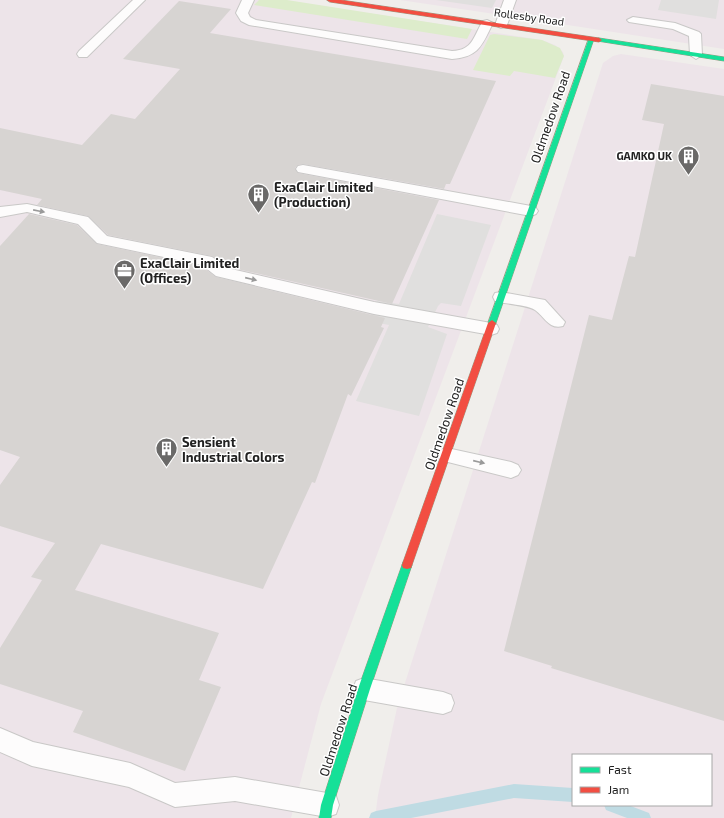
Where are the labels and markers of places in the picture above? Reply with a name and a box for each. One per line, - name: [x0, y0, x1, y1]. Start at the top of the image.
- building icon: GAMKO UK: [675, 143, 701, 176]
- place label: GAMKO UK: [616, 149, 672, 162]
- place label: ExaClair Limited (Production): [274, 179, 373, 210]
- building icon: ExaClair Limited (Production): [246, 181, 272, 214]
- place label: ExaClair Limited (Offices): [140, 255, 239, 286]
- office icon: ExaClair Limited (Offices): [111, 257, 137, 290]
- place label: Sensient Industrial Colors: [182, 434, 284, 465]
- building icon: Sensient Industrial Colors: [154, 436, 180, 469]

